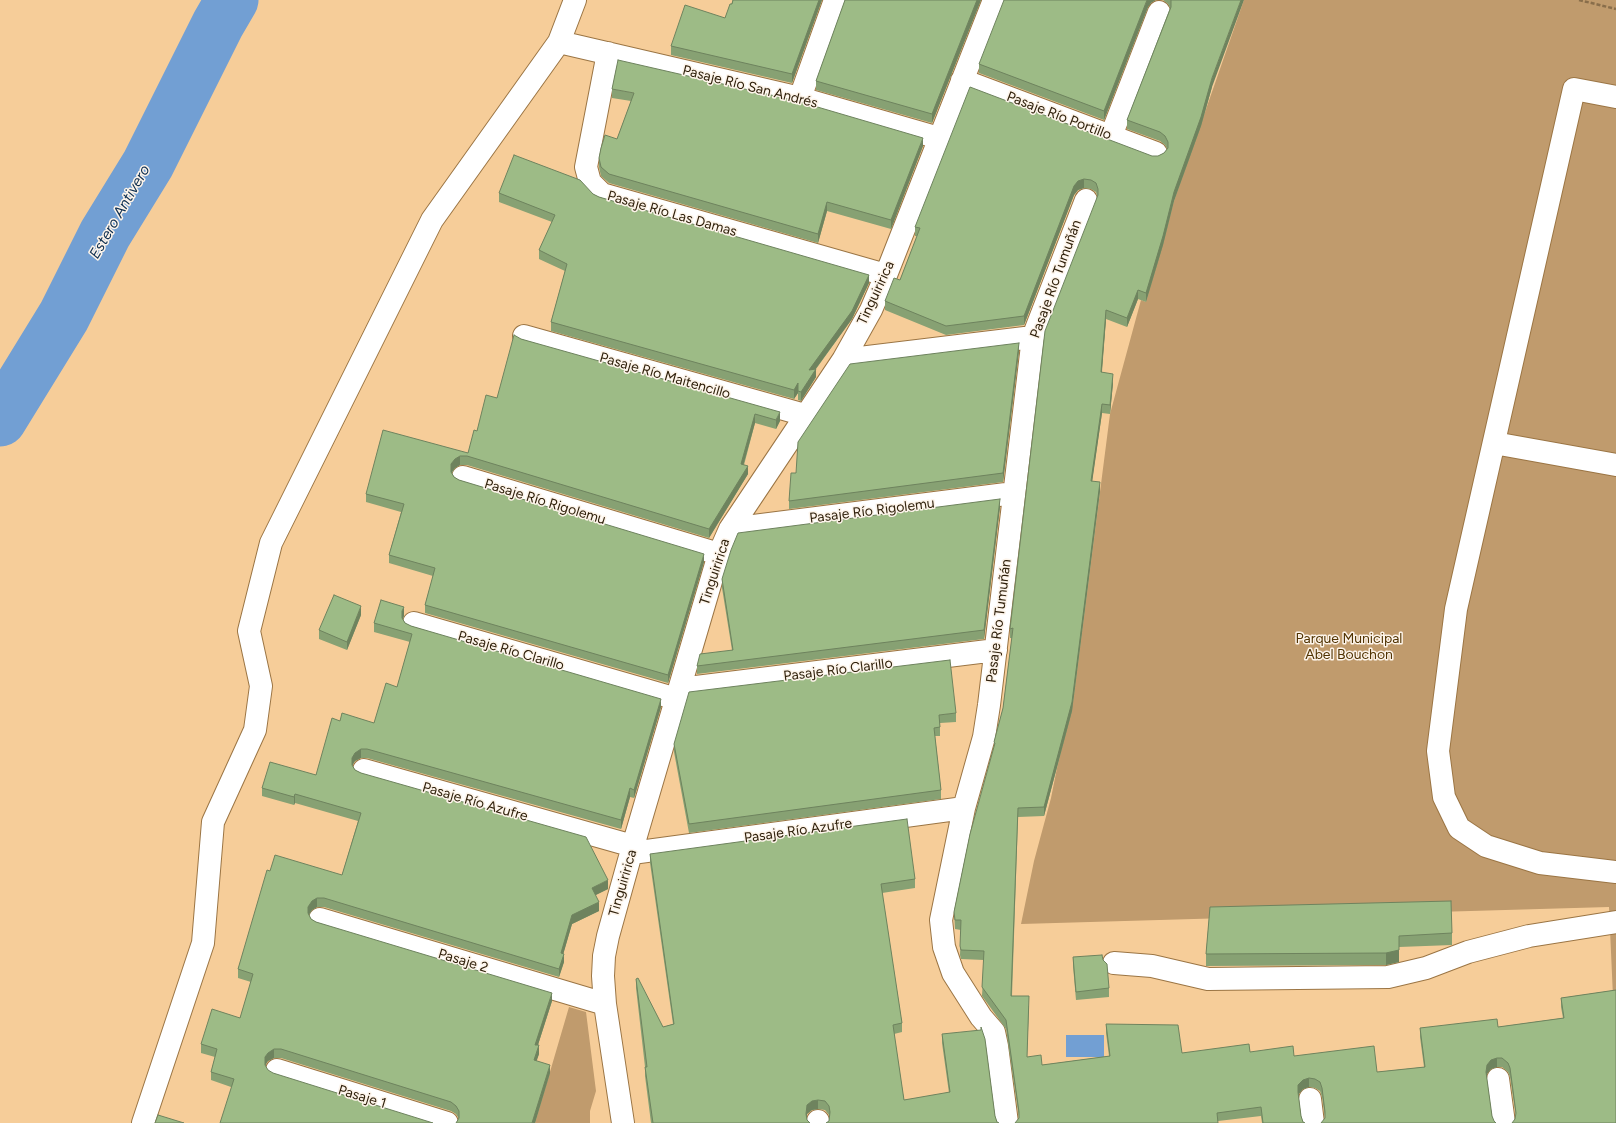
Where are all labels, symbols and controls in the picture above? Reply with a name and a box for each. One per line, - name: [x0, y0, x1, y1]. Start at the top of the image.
- street label: Pasaje Río San Andrés: [681, 62, 819, 112]
- street label: Pasaje Río Portillo: [1004, 88, 1114, 144]
- water label: Estero Antivero: [86, 162, 154, 262]
- street label: Pasaje Río Las Damas: [605, 187, 739, 241]
- street label: Pasaje Río Tumuñán: [1027, 218, 1085, 340]
- street label: Tinguiririca: [854, 258, 898, 328]
- street label: Pasaje Río Maitencillo: [598, 349, 732, 403]
- street label: Pasaje Río Rigolemu: [482, 476, 608, 528]
- street label: Pasaje Río Rigolemu: [808, 495, 936, 527]
- street label: Tinguiririca: [696, 537, 734, 607]
- street label: Pasaje Río Tumuñán: [983, 558, 1015, 684]
- street label: Pasaje Río Clarillo: [456, 628, 566, 674]
- park label: Parque Municipal Abel Bouchon: [1296, 631, 1402, 664]
- street label: Pasaje Río Clarillo: [782, 655, 894, 685]
- street label: Pasaje Río Azufre: [420, 779, 530, 825]
- street label: Pasaje Río Azufre: [743, 815, 853, 847]
- street label: Tinguiririca: [605, 848, 641, 918]
- street label: Pasaje 2: [436, 945, 490, 977]
- street label: Pasaje 1: [336, 1082, 388, 1112]

